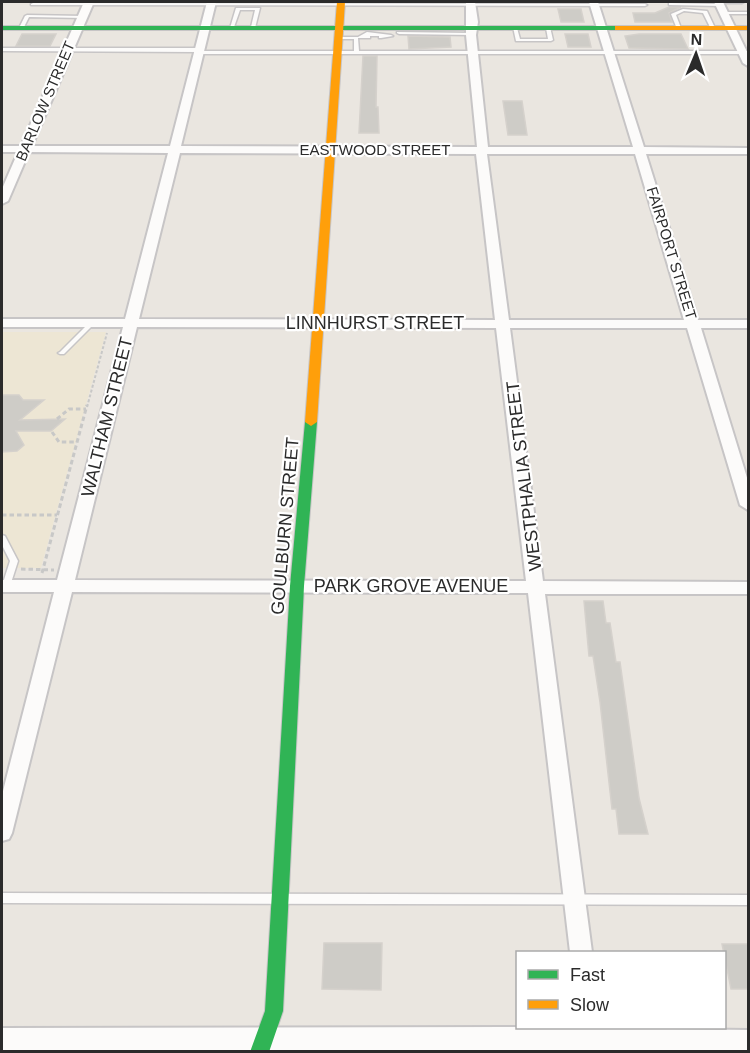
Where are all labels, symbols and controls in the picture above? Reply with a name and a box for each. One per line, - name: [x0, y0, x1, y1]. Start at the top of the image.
- north arrow: [666, 24, 726, 84]
- text: N: [690, 31, 703, 48]
- street label: BARLOW STREET: [12, 39, 78, 163]
- street label: EASTWOOD STREET: [300, 141, 450, 158]
- street label: FAIRPORT STREET: [644, 185, 700, 321]
- street label: LINNHURST STREET: [286, 313, 464, 333]
- street label: WALTHAM STREET: [77, 335, 137, 499]
- street label: WESTPHALIA STREET: [502, 380, 546, 572]
- street label: GOULBURN STREET: [267, 436, 303, 616]
- street label: PARK GROVE AVENUE: [314, 576, 508, 596]
- legend: [516, 951, 726, 1029]
- text: Fast: [570, 965, 605, 985]
- text: Slow: [570, 995, 610, 1015]

